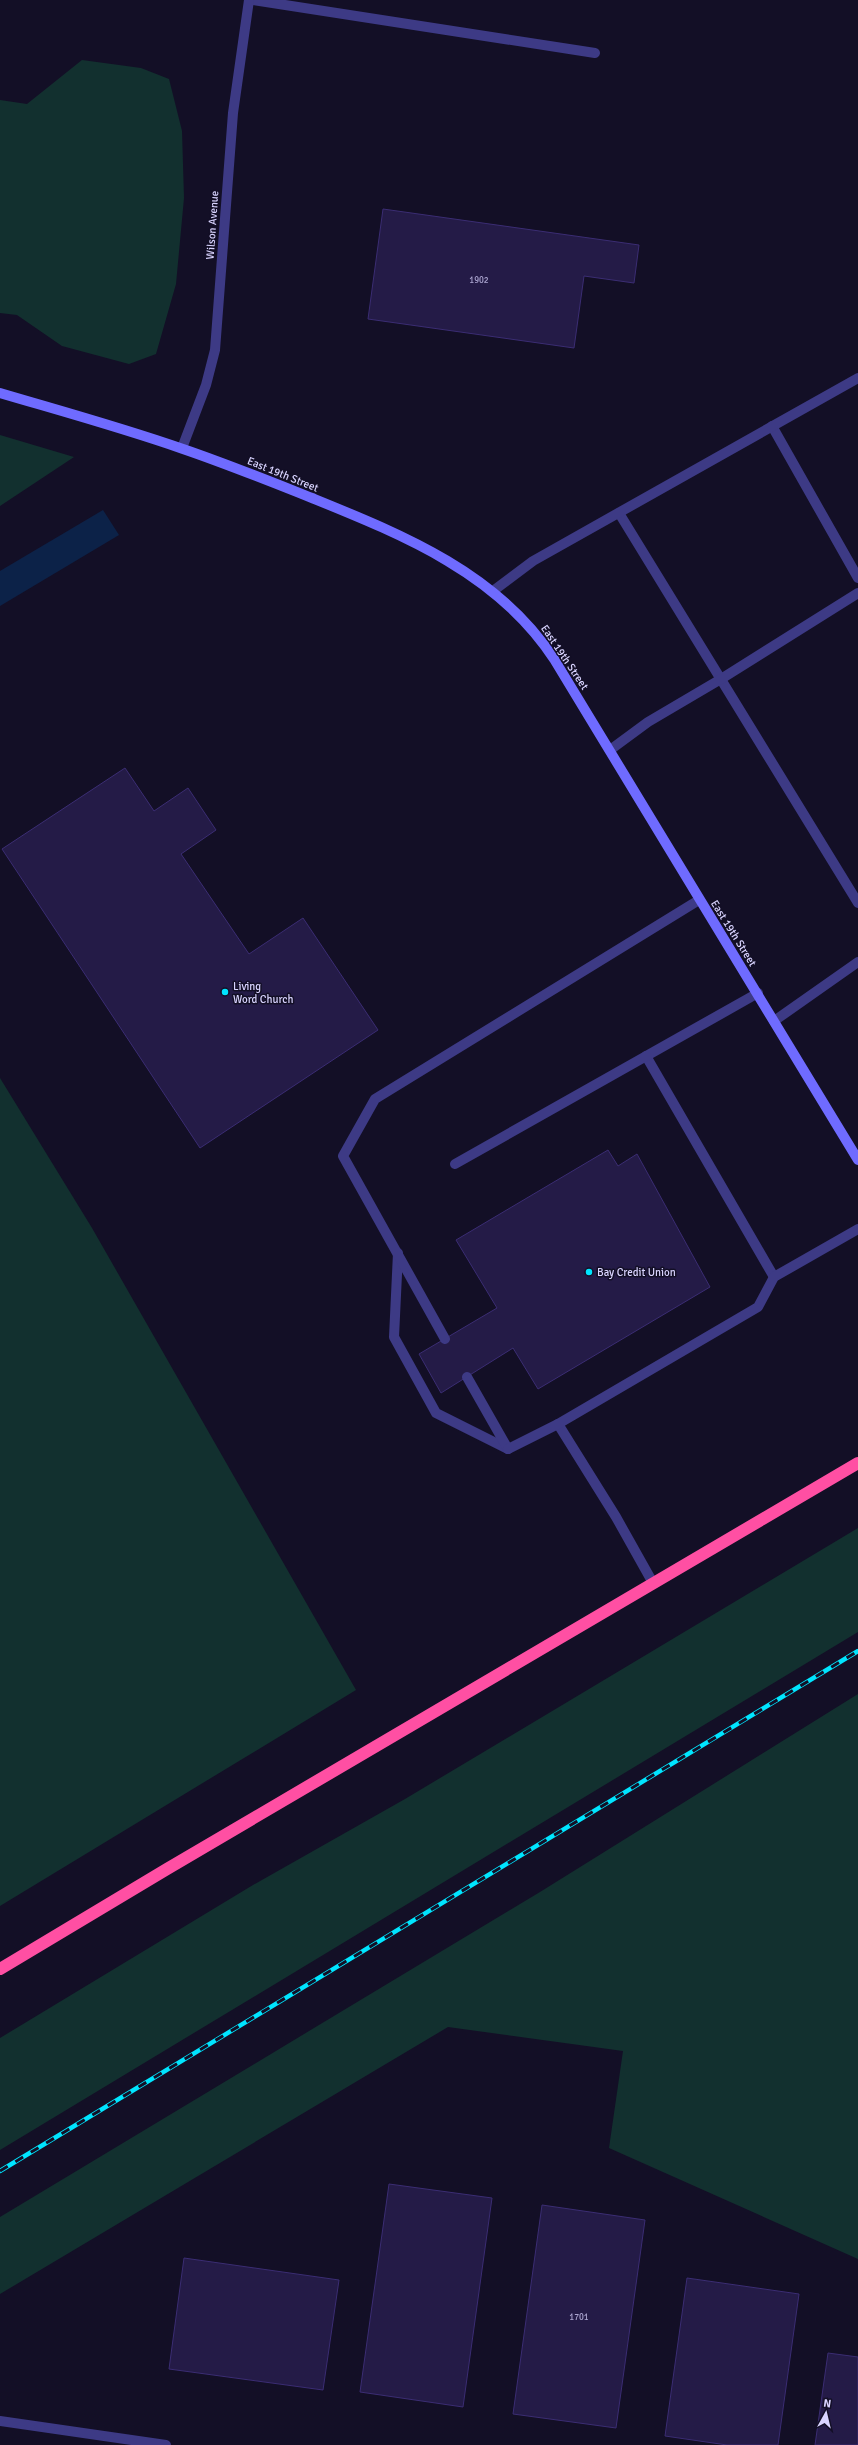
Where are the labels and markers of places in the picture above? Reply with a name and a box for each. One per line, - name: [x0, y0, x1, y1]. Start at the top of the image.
- place label: Living Word Church: [233, 980, 294, 1006]
- marker: Living Word Church: [220, 987, 230, 997]
- place label: Bay Credit Union: [597, 1266, 676, 1279]
- marker: Bay Credit Union: [584, 1267, 594, 1277]

